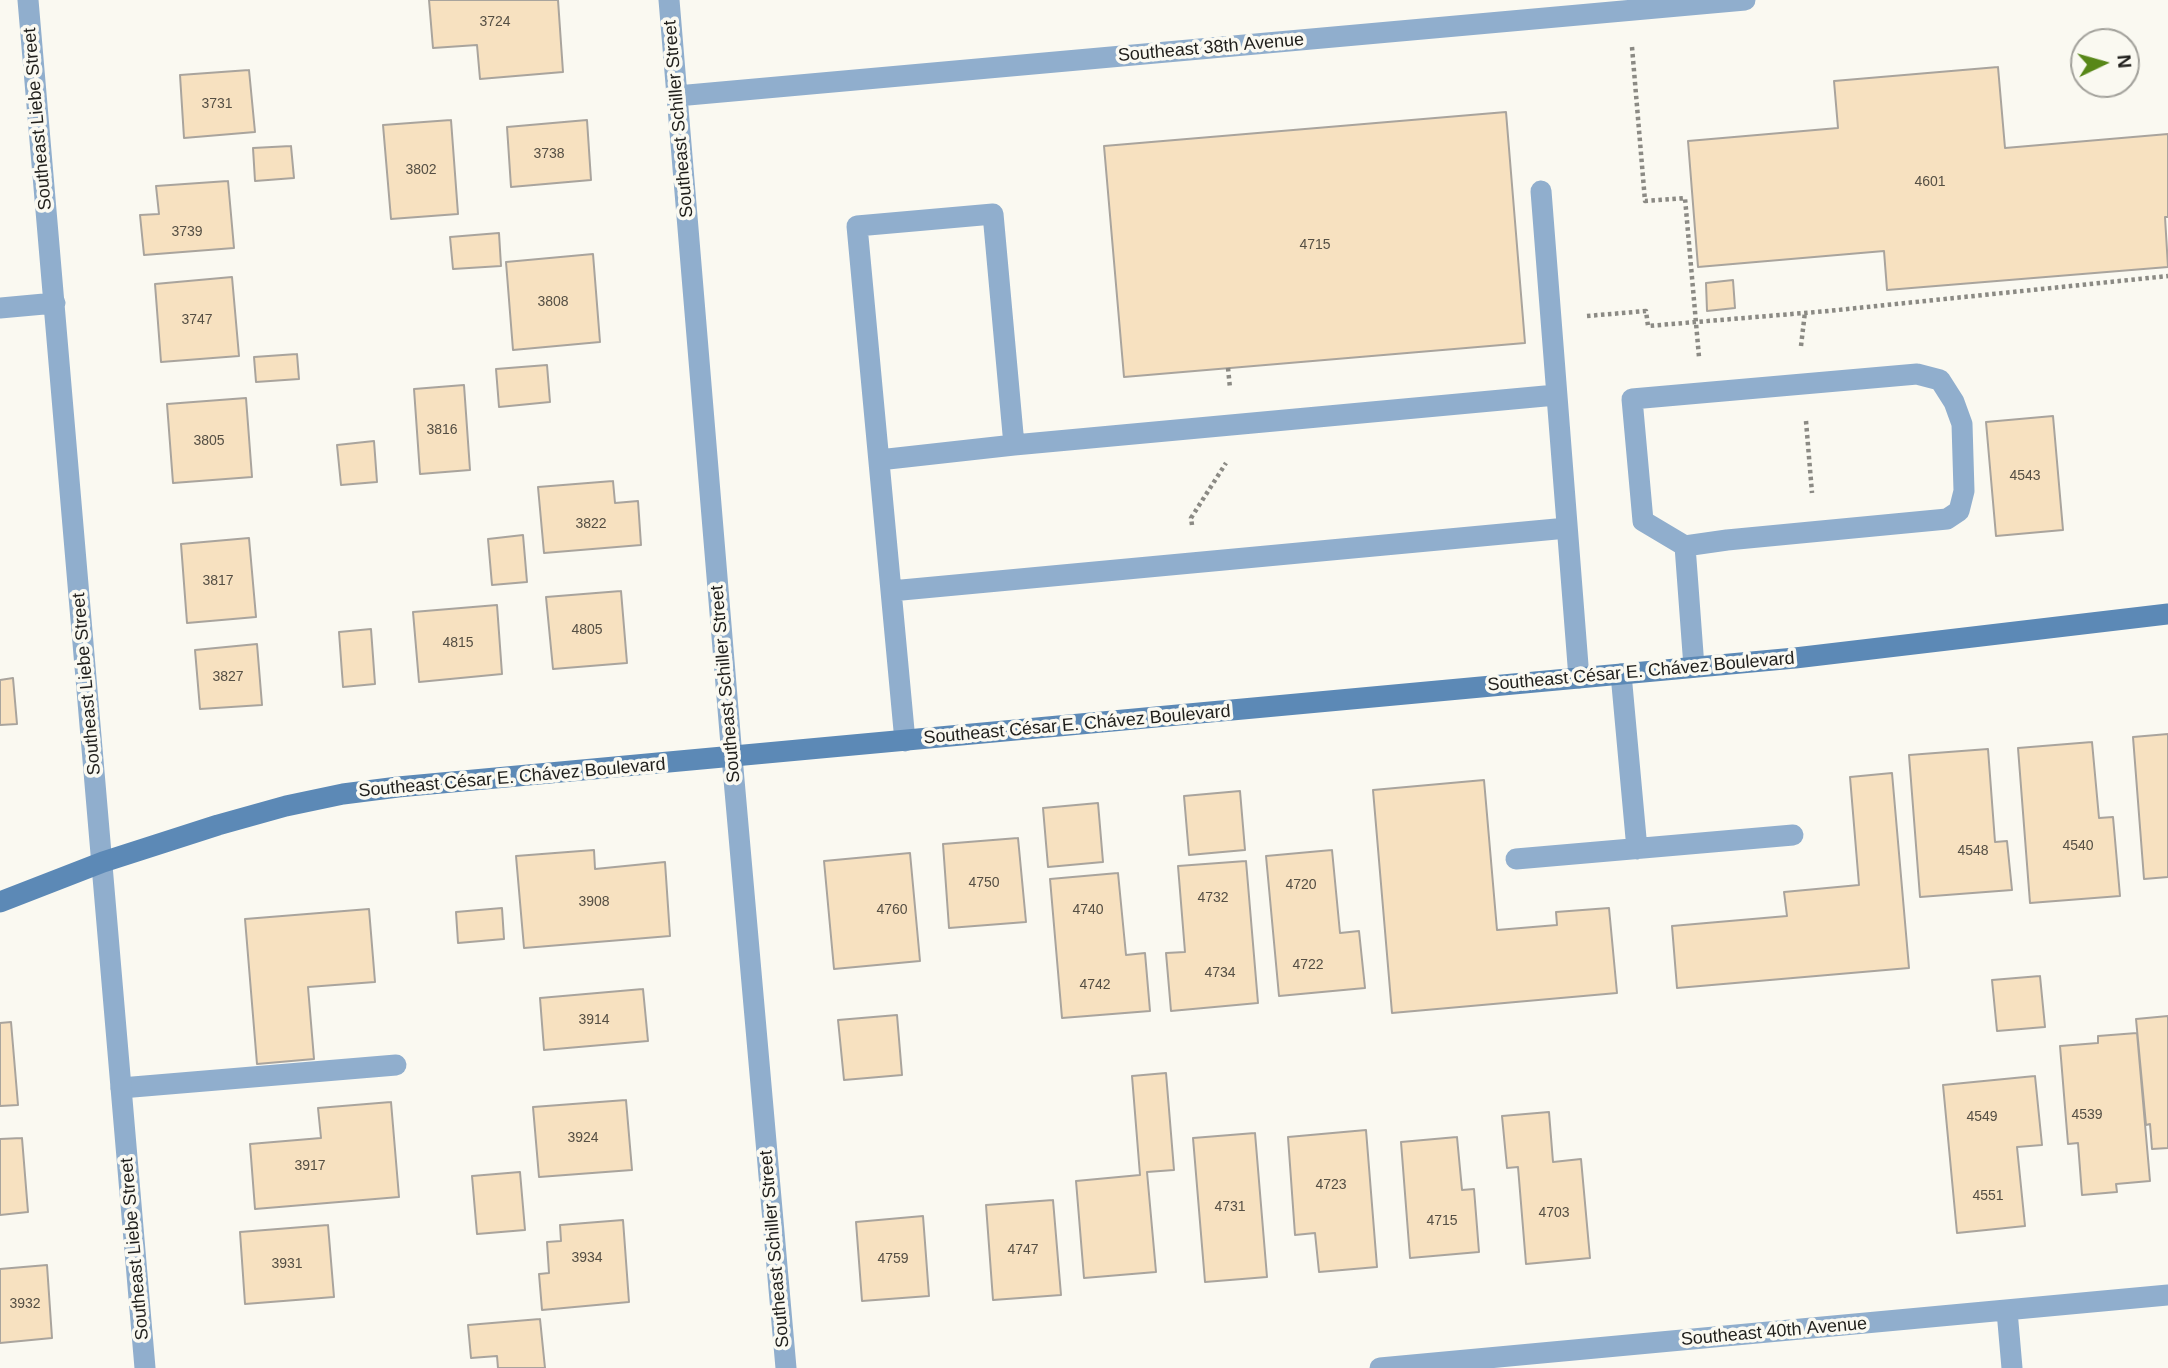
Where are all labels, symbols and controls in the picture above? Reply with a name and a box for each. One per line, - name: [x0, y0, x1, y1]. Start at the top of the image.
- house number: 3724: [479, 14, 511, 30]
- street label: Southeast Schiller Street: [660, 19, 698, 219]
- street label: Southeast Liebe Street: [19, 27, 57, 211]
- north arrow: [2070, 28, 2140, 98]
- street label: Southeast 38th Avenue: [1117, 29, 1305, 67]
- text: N: [2113, 54, 2135, 69]
- house number: 3731: [201, 96, 233, 112]
- house number: 3738: [533, 146, 565, 162]
- house number: 3802: [405, 162, 437, 178]
- house number: 4601: [1914, 174, 1946, 190]
- house number: 3739: [171, 224, 203, 240]
- house number: 4715: [1299, 237, 1331, 253]
- house number: 3808: [537, 294, 569, 310]
- house number: 3747: [181, 312, 213, 328]
- house number: 3816: [426, 422, 458, 438]
- house number: 3805: [193, 433, 225, 449]
- house number: 4543: [2009, 468, 2041, 484]
- house number: 3822: [575, 516, 607, 532]
- house number: 3817: [202, 573, 234, 589]
- street label: Southeast Schiller Street: [707, 584, 745, 784]
- street label: Southeast Liebe Street: [68, 592, 106, 776]
- house number: 4805: [571, 622, 603, 638]
- house number: 4815: [442, 635, 474, 651]
- street label: Southeast César E. Chávez Boulevard: [1487, 648, 1795, 696]
- house number: 3827: [212, 669, 244, 685]
- street label: Southeast César E. Chávez Boulevard: [923, 701, 1231, 749]
- street label: Southeast César E. Chávez Boulevard: [358, 754, 666, 802]
- house number: 4540: [2062, 838, 2094, 854]
- house number: 4548: [1957, 843, 1989, 859]
- house number: 4750: [968, 875, 1000, 891]
- house number: 4720: [1285, 877, 1317, 893]
- house number: 4732: [1197, 890, 1229, 906]
- house number: 3908: [578, 894, 610, 910]
- house number: 4760: [876, 902, 908, 918]
- house number: 4740: [1072, 902, 1104, 918]
- house number: 4722: [1292, 957, 1324, 973]
- house number: 4734: [1204, 965, 1236, 981]
- house number: 4742: [1079, 977, 1111, 993]
- house number: 3914: [578, 1012, 610, 1028]
- house number: 4539: [2071, 1107, 2103, 1123]
- house number: 4549: [1966, 1109, 1998, 1125]
- house number: 3924: [567, 1130, 599, 1146]
- street label: Southeast Schiller Street: [756, 1149, 794, 1349]
- street label: Southeast Liebe Street: [116, 1157, 154, 1341]
- house number: 3917: [294, 1158, 326, 1174]
- house number: 4723: [1315, 1177, 1347, 1193]
- house number: 4551: [1972, 1188, 2004, 1204]
- house number: 4731: [1214, 1199, 1246, 1215]
- house number: 4703: [1538, 1205, 1570, 1221]
- house number: 4715: [1426, 1213, 1458, 1229]
- house number: 4747: [1007, 1242, 1039, 1258]
- house number: 3934: [571, 1250, 603, 1266]
- house number: 4759: [877, 1251, 909, 1267]
- house number: 3931: [271, 1256, 303, 1272]
- house number: 3932: [9, 1296, 41, 1312]
- street label: Southeast 40th Avenue: [1680, 1313, 1868, 1351]

